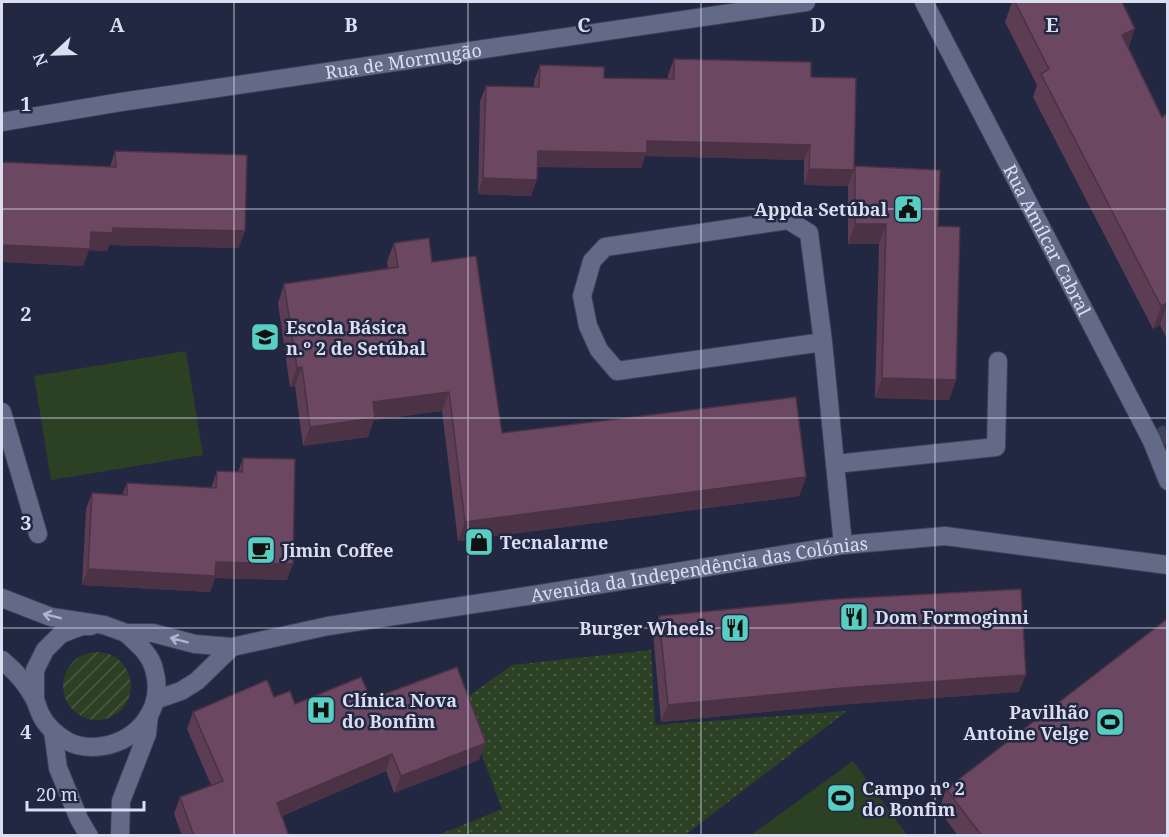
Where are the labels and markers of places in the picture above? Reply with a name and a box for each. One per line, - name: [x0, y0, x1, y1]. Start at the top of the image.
- public building icon: Appda Setúbal: [892, 193, 924, 225]
- place label: Appda Setúbal: [754, 197, 888, 221]
- place label: Escola Básica n.º 2 de Setúbal: [286, 315, 427, 360]
- school or university icon: Escola Básica n.º 2 de Setúbal: [249, 321, 281, 353]
- shop icon: Tecnalarme: [463, 526, 495, 558]
- place label: Tecnalarme: [500, 530, 608, 554]
- cafe icon: Jimin Coffee: [245, 534, 277, 566]
- place label: Jimin Coffee: [281, 538, 394, 562]
- restaurant icon: Dom Formoginni: [838, 601, 870, 633]
- place label: Dom Formoginni: [875, 605, 1029, 629]
- restaurant icon: Burger Wheels: [719, 612, 751, 644]
- place label: Burger Wheels: [579, 616, 714, 640]
- place label: Clínica Nova do Bonfim: [342, 688, 457, 733]
- hospital icon: Clínica Nova do Bonfim: [305, 694, 337, 726]
- place label: Pavilhão Antoine Velge: [963, 700, 1089, 745]
- sports icon: Pavilhão Antoine Velge: [1094, 706, 1126, 738]
- place label: Campo nº 2 do Bonfim: [862, 776, 965, 821]
- sports icon: Campo nº 2 do Bonfim: [825, 782, 857, 814]

